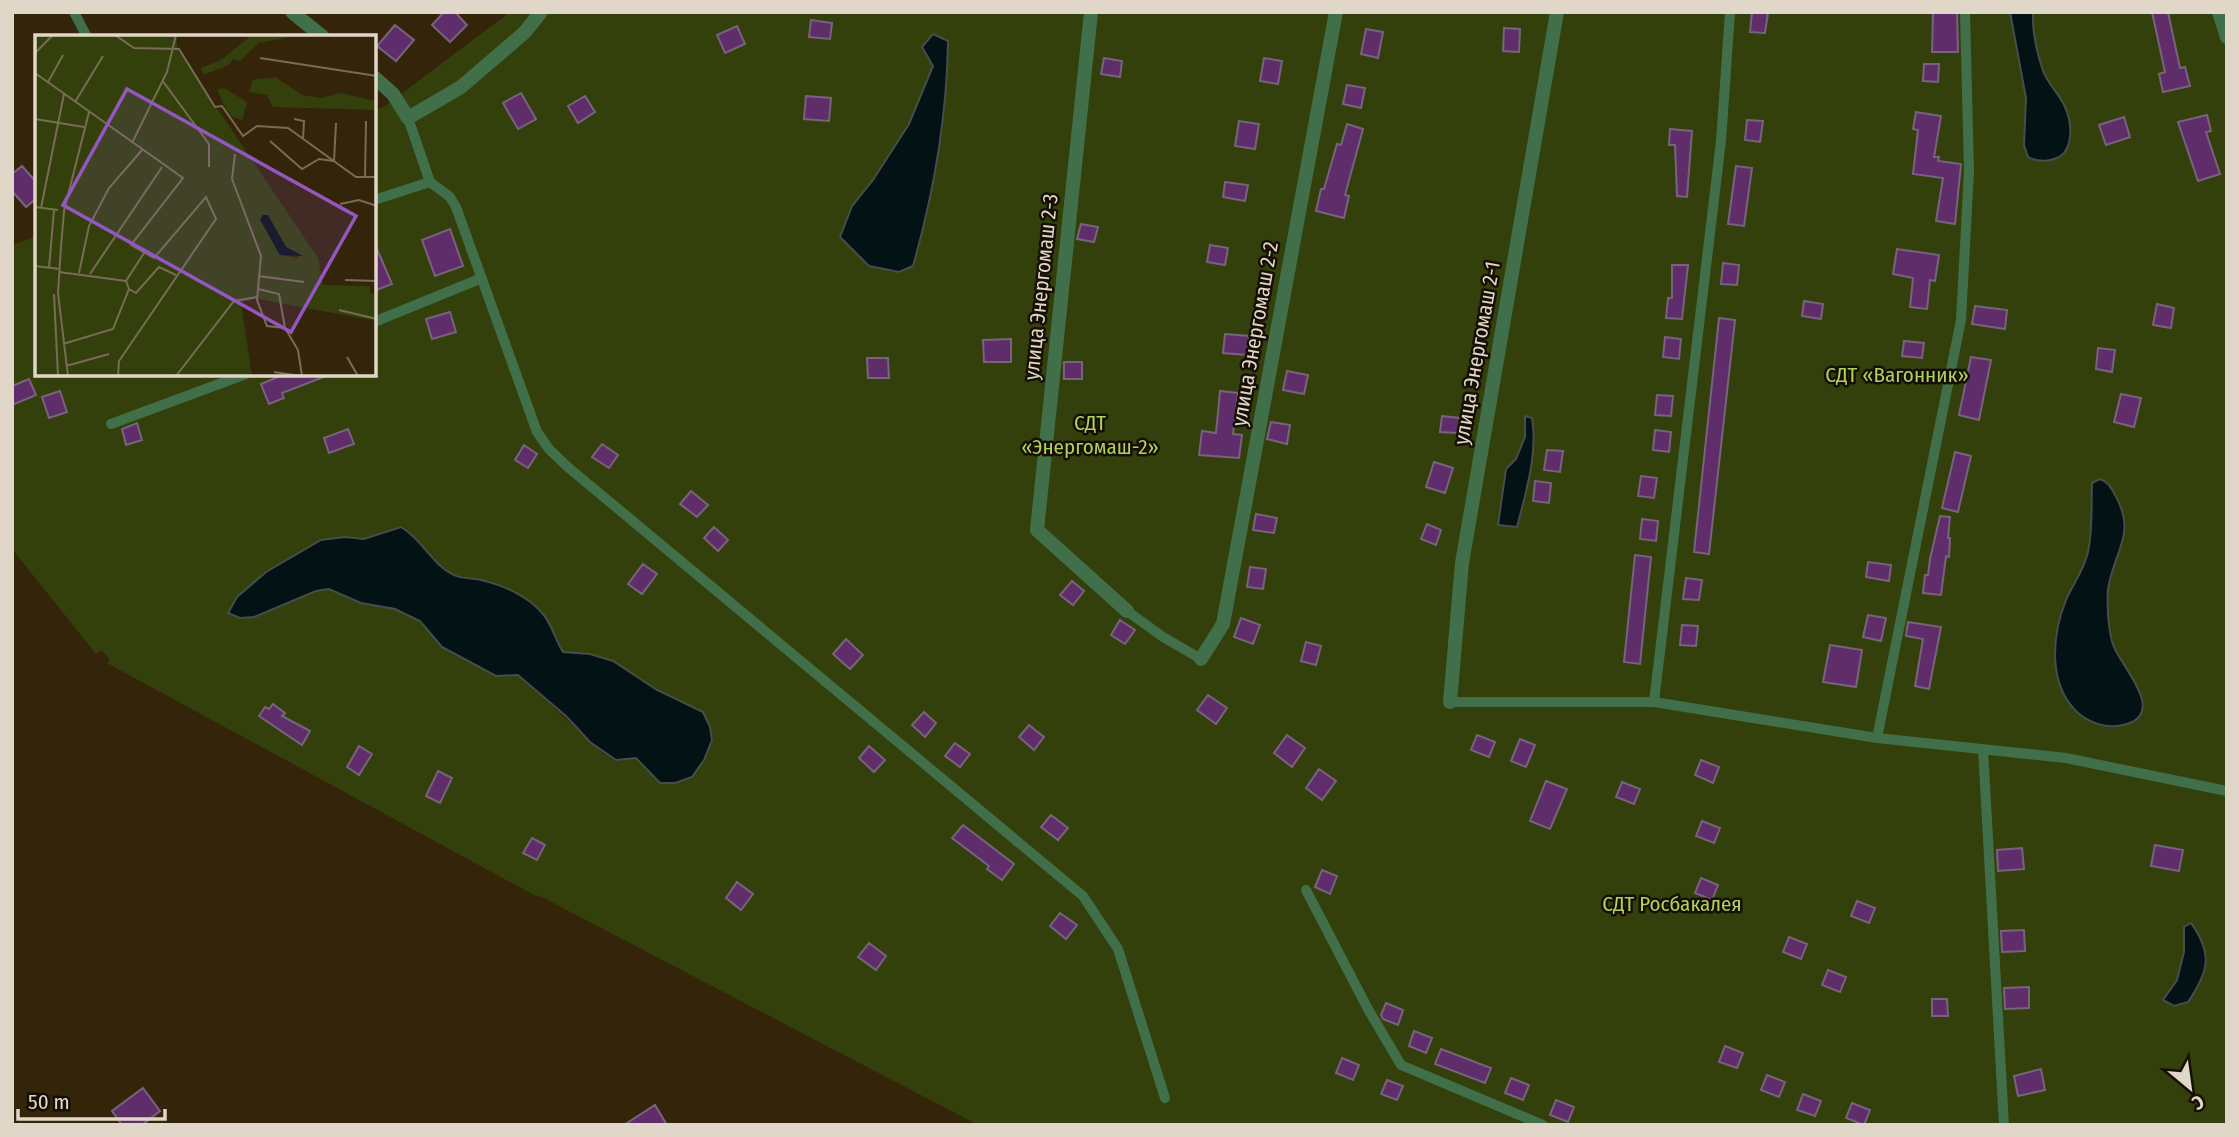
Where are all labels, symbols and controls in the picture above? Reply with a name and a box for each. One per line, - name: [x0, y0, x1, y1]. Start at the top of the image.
- inset map: [35, 35, 376, 376]
- street label: улица Энергомаш 2-3: [1018, 192, 1064, 382]
- street label: улица Энергомаш 2-2: [1226, 240, 1284, 428]
- street label: улица Энергомаш 2-1: [1448, 259, 1506, 447]
- park label: СДТ «Вагонник»: [1825, 362, 1969, 388]
- park label: СДТ «Энергомаш-2»: [1021, 410, 1159, 460]
- park label: СДТ Росбакалея: [1602, 891, 1742, 917]
- north arrow: [2155, 1053, 2225, 1123]
- scale bar: [18, 1078, 164, 1122]
- text: 50 m: [28, 1089, 70, 1115]
- text: С: [2188, 1090, 2208, 1115]

